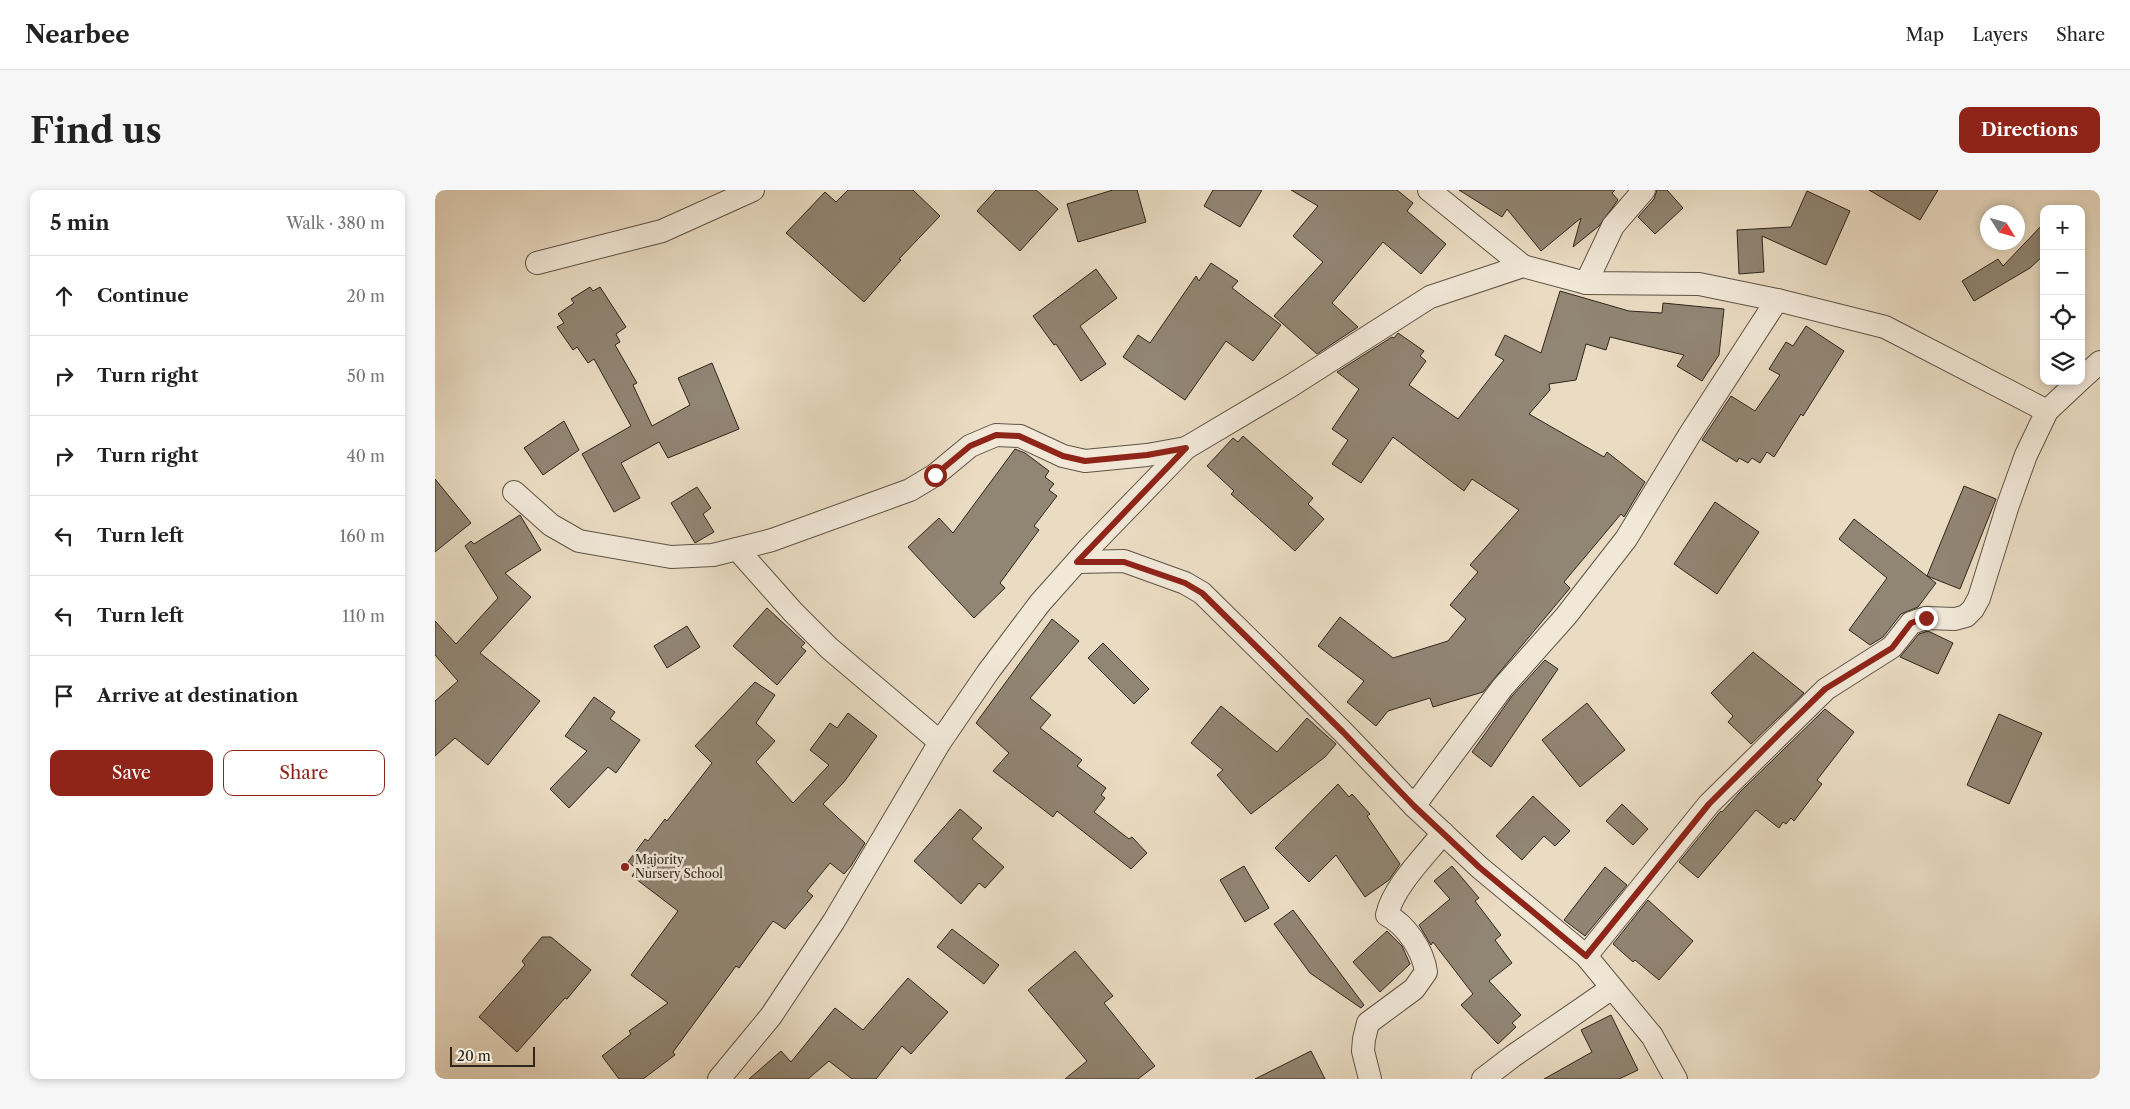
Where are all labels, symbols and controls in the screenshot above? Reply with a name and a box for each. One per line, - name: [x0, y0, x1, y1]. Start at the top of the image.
- text: Nearbee: [25, 20, 130, 49]
- text: Map: [1906, 24, 1944, 46]
- text: Layers: [1972, 24, 2028, 46]
- text: Share: [2056, 24, 2105, 46]
- button: Directions: [1959, 107, 2100, 153]
- text: Find us: [30, 109, 162, 152]
- north arrow: [1980, 205, 2025, 250]
- map controls: [2040, 205, 2085, 385]
- button: +: [2040, 205, 2085, 250]
- text: 5 min: [50, 210, 110, 235]
- text: Walk · 380 m: [286, 213, 385, 233]
- button: −: [2040, 250, 2085, 295]
- icon: ahead: [50, 282, 78, 310]
- text: Continue: [97, 284, 189, 307]
- text: 20 m: [346, 286, 385, 306]
- button: locate: [2040, 295, 2085, 340]
- button: layers: [2040, 340, 2085, 385]
- icon: right: [50, 362, 78, 390]
- text: Turn right: [97, 364, 198, 387]
- text: 50 m: [347, 366, 385, 386]
- icon: right: [50, 442, 78, 470]
- text: Turn right: [97, 444, 198, 467]
- text: 40 m: [346, 446, 385, 466]
- route start: [924, 464, 947, 487]
- icon: left: [50, 522, 78, 550]
- text: Turn left: [97, 524, 184, 547]
- text: 160 m: [340, 526, 385, 546]
- icon: left: [50, 602, 78, 630]
- text: Turn left: [97, 604, 184, 627]
- text: 110 m: [342, 606, 385, 626]
- route end: [1915, 607, 1938, 630]
- icon: arrive: [50, 682, 78, 710]
- text: Arrive at destination: [97, 684, 298, 707]
- button: Save: [50, 750, 213, 796]
- button: Share: [223, 750, 385, 796]
- place label: Majority Nursery School: [635, 852, 723, 881]
- marker: Majority Nursery School: [619, 861, 631, 873]
- scale bar: [450, 1044, 535, 1067]
- text: 20 m: [457, 1047, 491, 1065]

